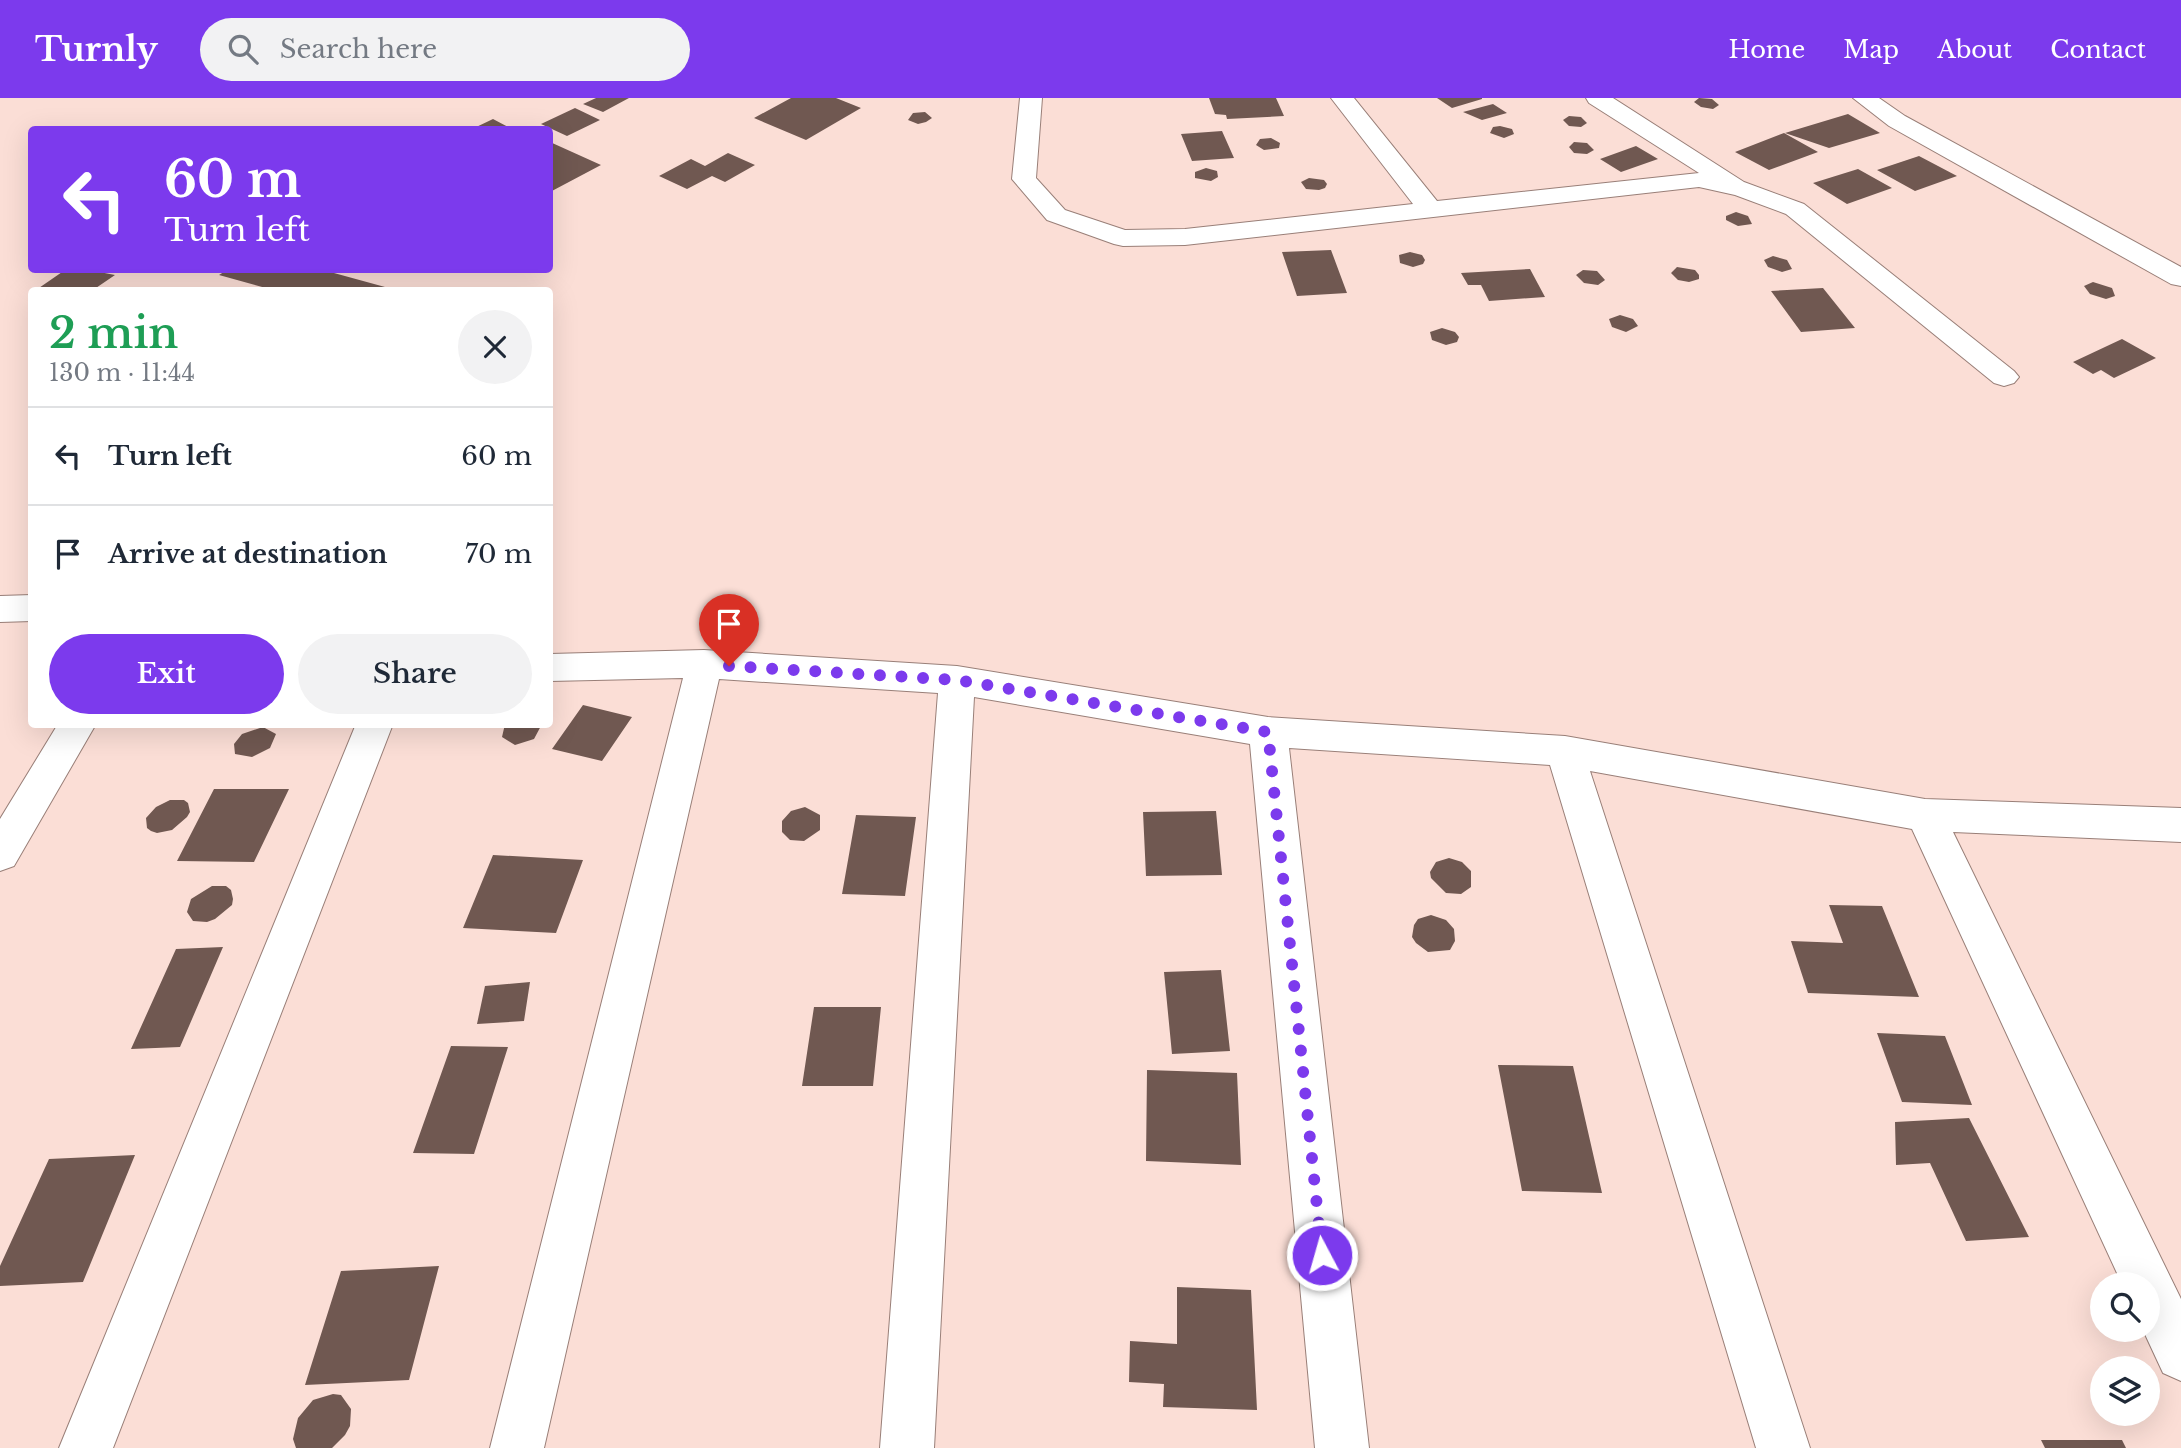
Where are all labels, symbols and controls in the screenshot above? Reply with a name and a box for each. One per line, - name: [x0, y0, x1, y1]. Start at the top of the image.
- search box: [200, 18, 690, 81]
- text: Turnly: [35, 29, 158, 70]
- icon: search: [224, 30, 262, 68]
- text: Search here: [280, 33, 437, 65]
- text: Home: [1729, 35, 1805, 64]
- text: Map: [1843, 35, 1899, 64]
- text: About: [1937, 35, 2012, 64]
- text: Contact: [2050, 35, 2146, 64]
- text: 60 m: [164, 149, 301, 210]
- icon: left: [49, 154, 140, 245]
- text: Turn left: [164, 210, 310, 250]
- text: 2 min: [49, 307, 178, 359]
- button: close: [458, 310, 532, 384]
- text: 130 m · 11:44: [49, 359, 195, 387]
- icon: left: [49, 437, 87, 475]
- text: Turn left: [108, 440, 232, 472]
- text: 60 m: [461, 440, 532, 472]
- icon: arrive: [49, 535, 87, 573]
- text: Arrive at destination: [108, 538, 388, 570]
- text: 70 m: [465, 538, 532, 570]
- pin: [699, 594, 759, 666]
- icon: arrive: [710, 605, 748, 643]
- button: Exit: [49, 634, 284, 714]
- button: Share: [298, 634, 532, 714]
- position arrow: [1285, 1218, 1359, 1292]
- map controls: [2090, 1272, 2160, 1426]
- button: search: [2090, 1272, 2160, 1342]
- button: layers: [2090, 1356, 2160, 1426]

